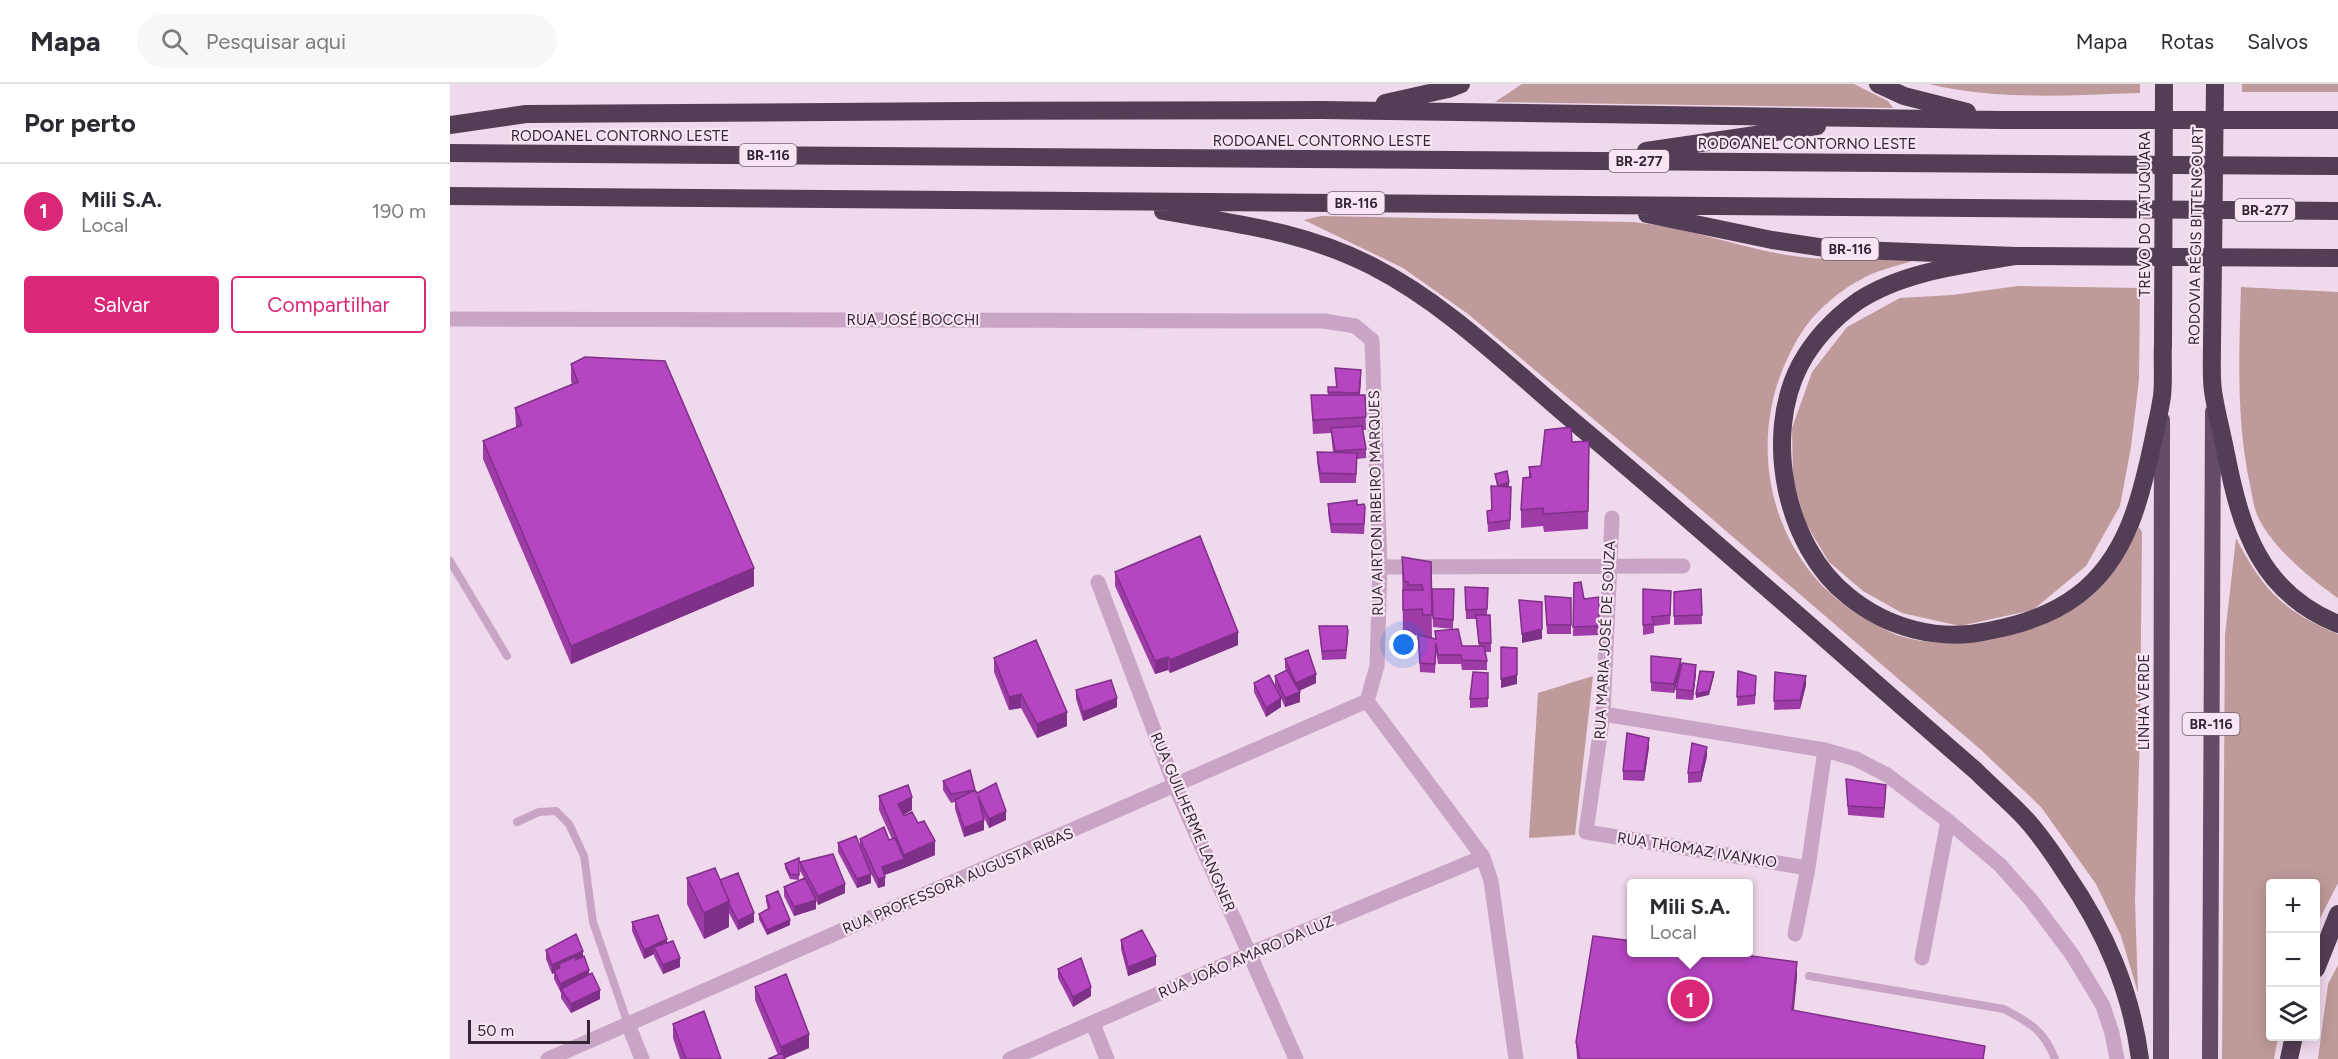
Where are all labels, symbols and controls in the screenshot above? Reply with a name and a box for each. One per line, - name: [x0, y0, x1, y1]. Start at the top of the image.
- search box: [137, 14, 557, 68]
- text: Mapa: [30, 24, 101, 58]
- icon: search: [158, 25, 191, 58]
- text: Pesquisar aqui: [206, 28, 346, 55]
- text: Mapa: [2076, 29, 2127, 54]
- text: Rotas: [2160, 29, 2214, 54]
- text: Salvos: [2247, 29, 2308, 54]
- text: Por perto: [24, 107, 136, 139]
- street label: RODOVIA RÉGIS BITTENCOURT: [2185, 126, 2207, 345]
- street label: RODOANEL CONTORNO LESTE: [511, 127, 729, 145]
- street label: TREVO DO TATUQUARA: [2136, 131, 2154, 297]
- street label: RODOANEL CONTORNO LESTE: [1213, 132, 1431, 150]
- street label: RODOANEL CONTORNO LESTE: [1698, 135, 1916, 153]
- road number: BR-116: [740, 144, 796, 166]
- road number: BR-277: [1609, 150, 1669, 172]
- text: Mili S.A.: [81, 186, 162, 213]
- road number: BR-116: [1328, 192, 1384, 214]
- text: 1: [39, 199, 48, 223]
- text: 190 m: [372, 199, 426, 223]
- road number: BR-277: [2235, 199, 2295, 221]
- text: Local: [81, 213, 128, 237]
- road number: BR-116: [1822, 238, 1878, 260]
- button: Salvar: [24, 276, 219, 333]
- button: Compartilhar: [231, 276, 426, 333]
- street label: RUA JOSÉ BOCCHI: [847, 311, 979, 329]
- street label: RUA AIRTON RIBEIRO MARQUES: [1365, 390, 1387, 616]
- street label: RUA MARIA JOSÉ DE SOUZA: [1591, 540, 1619, 740]
- your location: [1389, 630, 1418, 659]
- street label: LINHA VERDE: [2135, 654, 2153, 750]
- road number: BR-116: [2182, 713, 2240, 735]
- street label: RUA GUILHERME LANGNER: [1147, 729, 1239, 915]
- street label: RUA PROFESSORA AUGUSTA RIBAS: [840, 824, 1076, 938]
- street label: RUA THOMAZ IVANKIO: [1616, 828, 1778, 872]
- popup: [1627, 879, 1753, 957]
- map controls: [2266, 879, 2320, 1041]
- button: +: [2266, 879, 2320, 933]
- text: Mili S.A.: [1649, 893, 1731, 920]
- street label: RUA JOÃO AMARO DA LUZ: [1156, 912, 1336, 1002]
- text: Local: [1649, 920, 1697, 944]
- button: −: [2266, 933, 2320, 987]
- pin: 1: [1670, 976, 1710, 1022]
- button: layers: [2266, 987, 2320, 1041]
- scale bar: [468, 1017, 590, 1044]
- text: 50 m: [477, 1021, 514, 1040]

